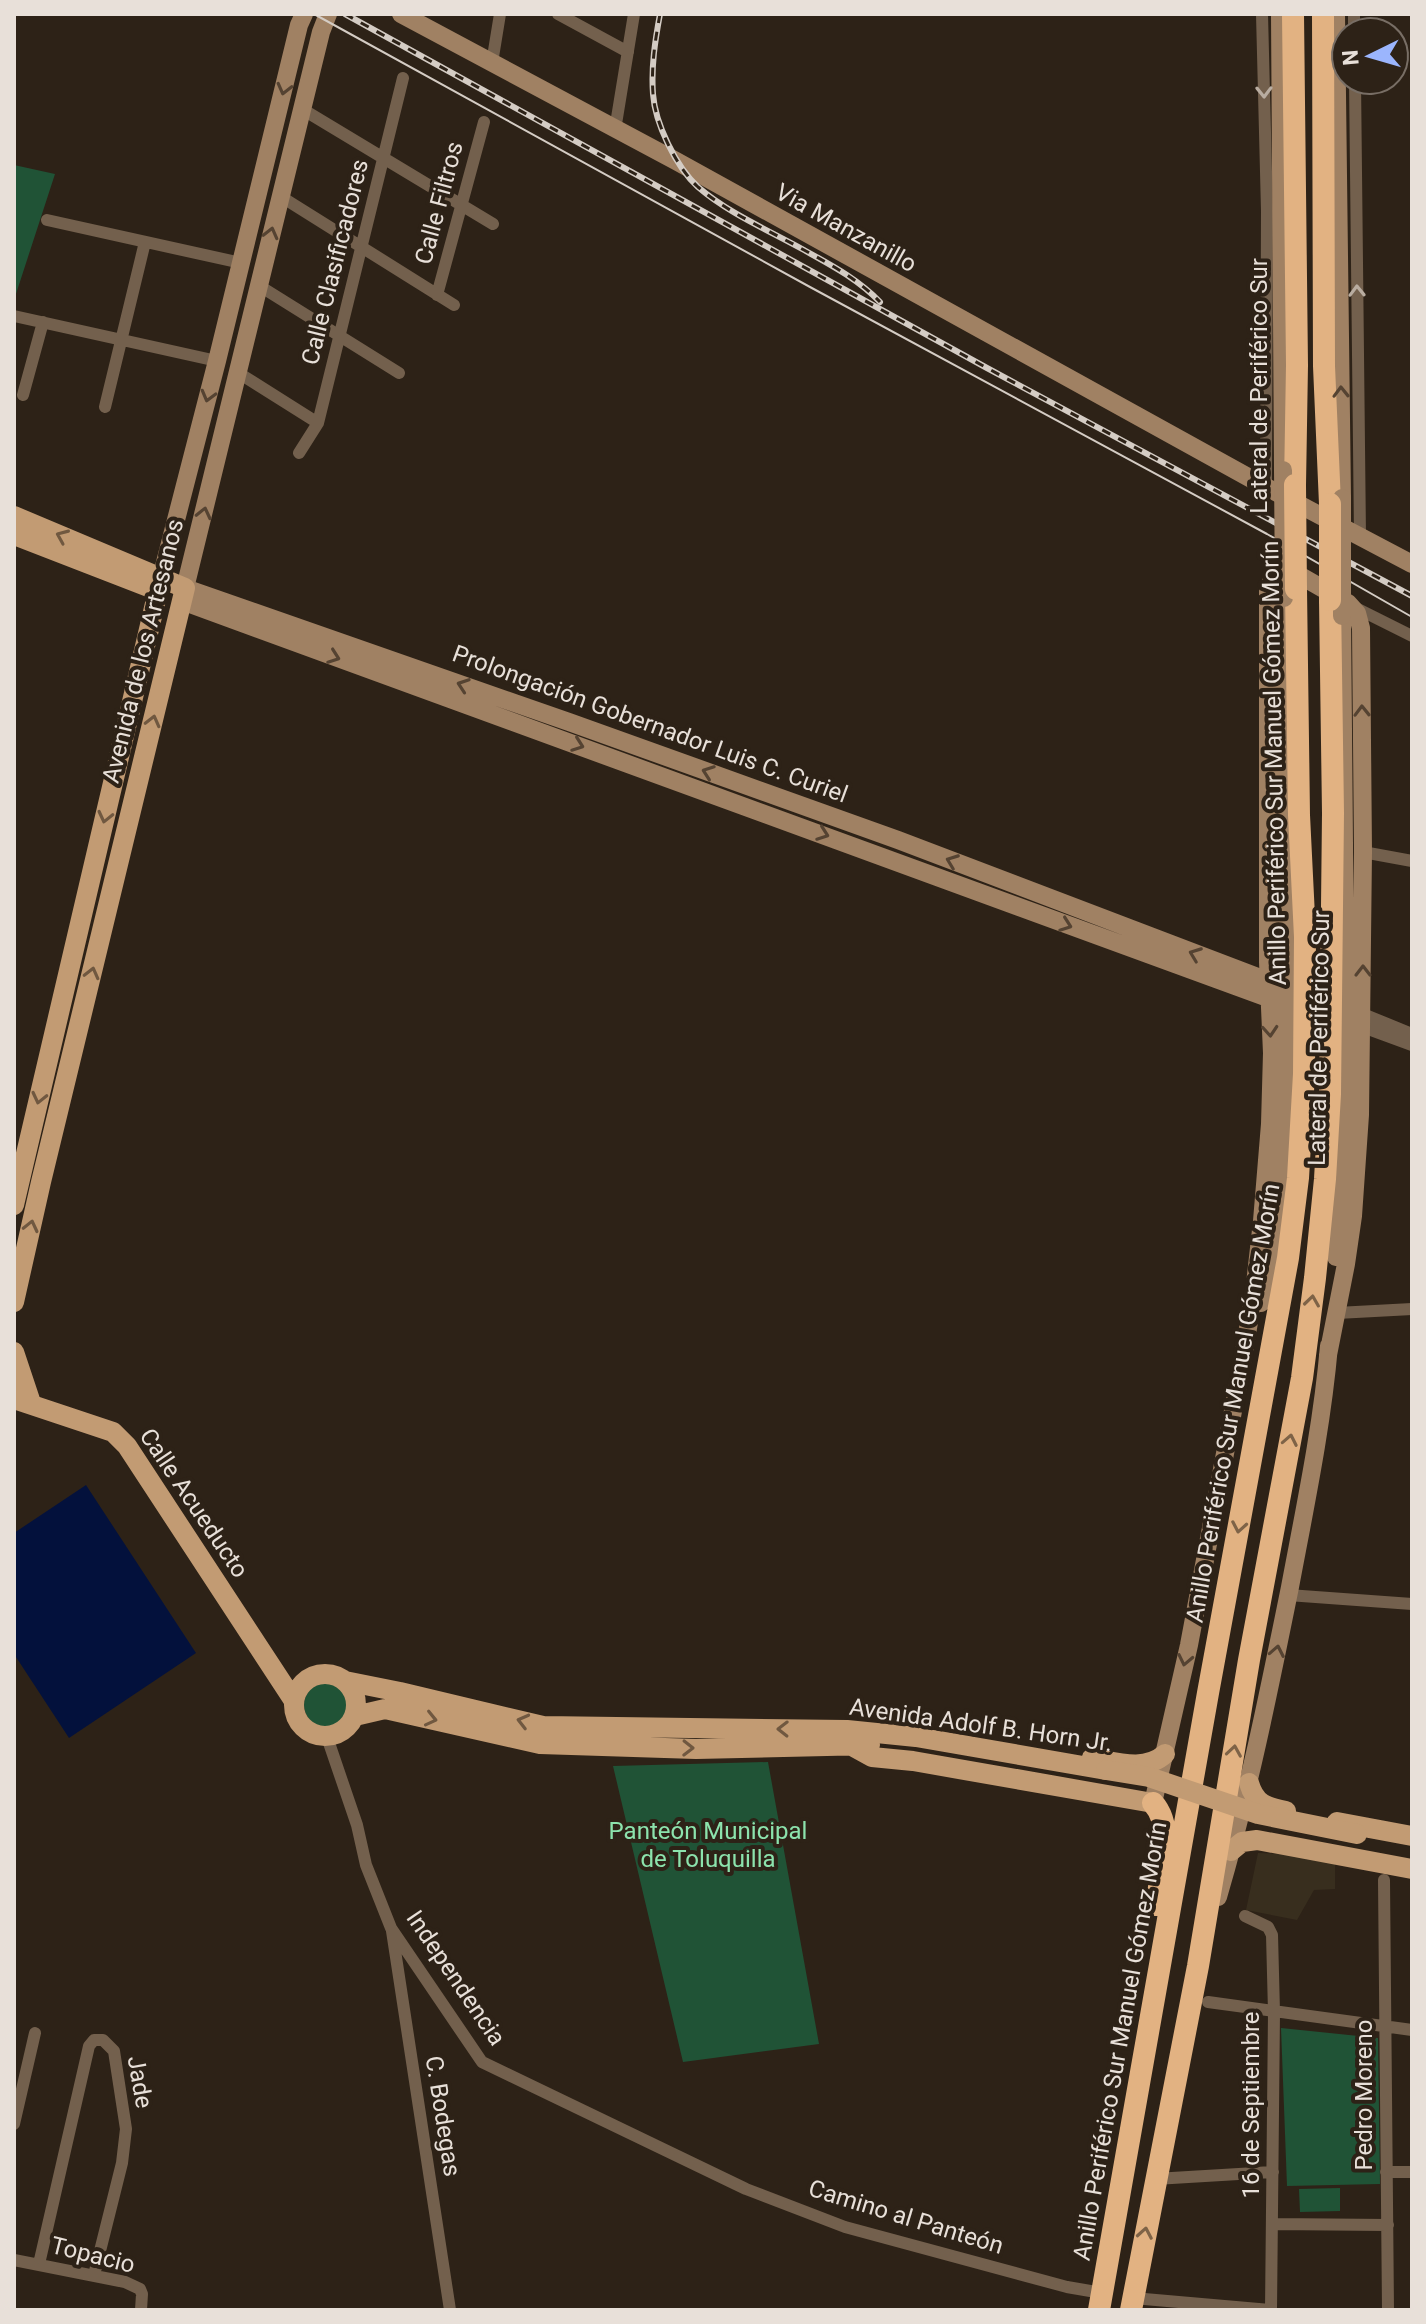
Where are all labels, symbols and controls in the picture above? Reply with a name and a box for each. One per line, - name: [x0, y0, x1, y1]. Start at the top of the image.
- north arrow: [1330, 16, 1410, 96]
- text: N: [1337, 49, 1364, 67]
- one-way arrow: [276, 82, 293, 96]
- one-way arrow: [1255, 86, 1273, 99]
- street label: Calle Filtros: [409, 139, 469, 267]
- street label: Calle Clasificadores: [296, 156, 374, 368]
- street label: Via Manzanillo: [771, 178, 921, 278]
- one-way arrow: [262, 226, 279, 240]
- street label: Lateral de Periférico Sur: [1245, 258, 1273, 514]
- one-way arrow: [1348, 284, 1366, 297]
- one-way arrow: [1332, 385, 1350, 398]
- one-way arrow: [201, 389, 217, 402]
- one-way arrow: [194, 506, 211, 520]
- street label: Avenida de los Artesanos: [97, 516, 189, 786]
- one-way arrow: [56, 529, 70, 546]
- street label: Anillo Periférico Sur Manuel Gómez Morín: [1256, 540, 1292, 986]
- street label: Prolongación Gobernador Luis C. Curiel: [449, 639, 851, 809]
- one-way arrow: [326, 647, 340, 663]
- one-way arrow: [457, 678, 471, 694]
- one-way arrow: [1353, 704, 1371, 717]
- one-way arrow: [143, 714, 160, 728]
- one-way arrow: [571, 735, 585, 751]
- one-way arrow: [702, 765, 716, 781]
- one-way arrow: [97, 810, 114, 824]
- one-way arrow: [815, 824, 829, 840]
- one-way arrow: [946, 854, 960, 871]
- street label: Lateral de Periférico Sur: [1303, 910, 1335, 1166]
- one-way arrow: [1058, 915, 1072, 931]
- one-way arrow: [1189, 947, 1203, 964]
- one-way arrow: [1354, 964, 1372, 977]
- one-way arrow: [82, 967, 99, 981]
- one-way arrow: [1261, 1025, 1278, 1038]
- one-way arrow: [31, 1090, 48, 1104]
- street label: Anillo Periférico Sur Manuel Gómez Morín: [1181, 1181, 1285, 1625]
- one-way arrow: [22, 1220, 39, 1234]
- one-way arrow: [1303, 1294, 1320, 1308]
- street label: Calle Acueducto: [134, 1423, 254, 1583]
- one-way arrow: [1281, 1434, 1298, 1447]
- one-way arrow: [1231, 1520, 1248, 1533]
- one-way arrow: [1268, 1645, 1285, 1659]
- one-way arrow: [1177, 1652, 1194, 1666]
- street label: Avenida Adolf B. Horn Jr.: [848, 1693, 1114, 1757]
- one-way arrow: [423, 1710, 437, 1727]
- one-way arrow: [517, 1713, 531, 1730]
- one-way arrow: [776, 1721, 789, 1738]
- one-way arrow: [682, 1739, 695, 1757]
- one-way arrow: [1224, 1744, 1241, 1757]
- park label: Panteón Municipal de Toluquilla: [609, 1817, 807, 1873]
- street label: Anillo Periférico Sur Manuel Gómez Morín: [1068, 1819, 1172, 2263]
- street label: Independencia: [401, 1905, 511, 2051]
- street label: 16 de Septiembre: [1237, 2011, 1265, 2199]
- street label: Pedro Moreno: [1350, 2019, 1378, 2171]
- street label: Jade: [122, 2054, 158, 2110]
- street label: C. Bodegas: [420, 2054, 466, 2178]
- street label: Camino al Panteón: [805, 2174, 1007, 2260]
- one-way arrow: [1136, 2227, 1153, 2240]
- street label: Topacio: [48, 2231, 138, 2279]

